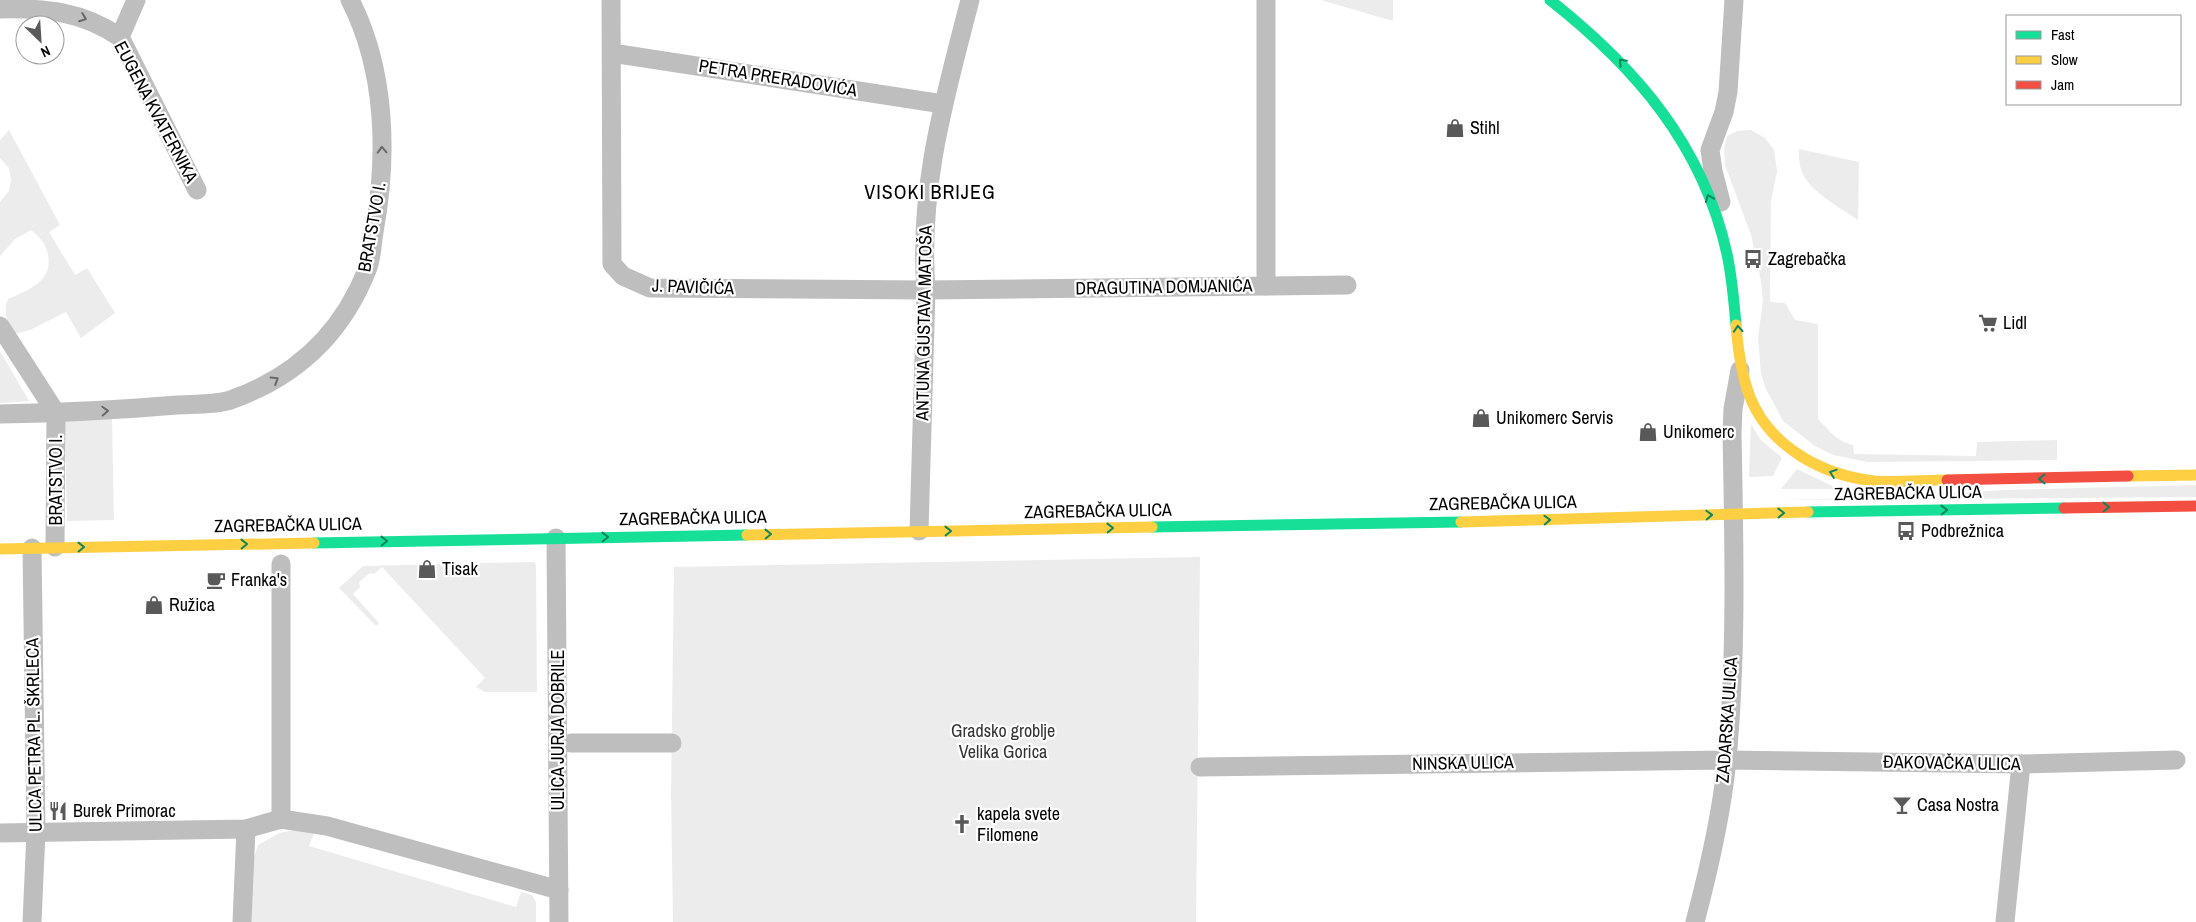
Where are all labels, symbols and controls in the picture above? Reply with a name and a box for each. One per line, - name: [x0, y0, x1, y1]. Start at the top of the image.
- one-way arrow: [78, 12, 87, 22]
- north arrow: [15, 15, 65, 65]
- legend: [2006, 15, 2181, 105]
- text: Fast: [2051, 24, 2075, 45]
- street label: EUGENA KVATERNIKA: [109, 37, 204, 187]
- text: N: [38, 42, 53, 62]
- text: Slow: [2051, 49, 2078, 70]
- street label: PETRA PRERADOVIĆA: [697, 53, 859, 102]
- one-way arrow: [1619, 58, 1628, 67]
- text: Jam: [2051, 74, 2074, 95]
- place label: Stihl: [1470, 115, 1500, 140]
- shop icon: Stihl: [1444, 117, 1466, 139]
- one-way arrow: [377, 146, 387, 154]
- district label: VISOKI BRIJEG: [864, 178, 996, 205]
- street label: BRATSTVO I.: [351, 180, 392, 274]
- one-way arrow: [1705, 194, 1715, 203]
- street label: ANTUNA GUSTAVA MATOŠA: [909, 225, 938, 422]
- place label: Zagrebačka: [1768, 246, 1846, 271]
- bus stop icon: Zagrebačka: [1742, 248, 1764, 270]
- street label: DRAGUTINA DOMJANIĆA: [1075, 272, 1253, 301]
- street label: J. PAVIČIĆA: [651, 273, 735, 300]
- place label: Lidl: [2003, 310, 2027, 335]
- supermarket icon: Lidl: [1977, 312, 1999, 334]
- one-way arrow: [1732, 325, 1743, 333]
- one-way arrow: [270, 377, 279, 386]
- one-way arrow: [101, 405, 109, 416]
- place label: Unikomerc Servis: [1496, 405, 1613, 430]
- shop icon: Unikomerc Servis: [1470, 407, 1492, 429]
- place label: Unikomerc: [1663, 419, 1734, 444]
- shop icon: Unikomerc: [1637, 421, 1659, 443]
- street label: BRATSTVO I.: [43, 435, 68, 525]
- one-way arrow: [1829, 469, 1838, 479]
- one-way arrow: [2038, 474, 2046, 484]
- street label: ZAGREBAČKA ULICA: [1834, 479, 1982, 506]
- street label: ZAGREBAČKA ULICA: [1429, 489, 1577, 516]
- street label: ZAGREBAČKA ULICA: [1024, 497, 1172, 524]
- one-way arrow: [2102, 502, 2110, 512]
- street label: ZAGREBAČKA ULICA: [619, 504, 767, 531]
- one-way arrow: [1940, 505, 1948, 515]
- one-way arrow: [1778, 508, 1786, 518]
- one-way arrow: [1705, 510, 1713, 521]
- street label: ZAGREBAČKA ULICA: [214, 511, 362, 538]
- one-way arrow: [1543, 515, 1551, 525]
- place label: Podbrežnica: [1921, 518, 2004, 543]
- bus stop icon: Podbrežnica: [1895, 520, 1917, 542]
- one-way arrow: [1106, 523, 1114, 533]
- one-way arrow: [944, 526, 952, 536]
- one-way arrow: [764, 529, 772, 539]
- one-way arrow: [602, 532, 609, 542]
- one-way arrow: [380, 536, 388, 546]
- one-way arrow: [240, 539, 248, 549]
- one-way arrow: [78, 542, 85, 552]
- place label: Tisak: [442, 556, 478, 581]
- shop icon: Tisak: [416, 558, 438, 580]
- place label: Franka's: [231, 567, 287, 592]
- cafe icon: Franka's: [205, 569, 227, 591]
- place label: Ružica: [169, 592, 215, 617]
- shop icon: Ružica: [143, 594, 165, 616]
- street label: ULICA PETRA PL. ŠKRLECA: [19, 637, 48, 832]
- street label: ULICA JURJA DOBRILE: [545, 650, 570, 810]
- street label: ZADARSKA ULICA: [1710, 656, 1743, 784]
- park label: Gradsko groblje Velika Gorica: [951, 718, 1055, 764]
- street label: NINSKA ULICA: [1412, 749, 1514, 776]
- street label: ĐAKOVAČKA ULICA: [1883, 749, 2021, 776]
- place label: Casa Nostra: [1917, 792, 1999, 817]
- bar icon: Casa Nostra: [1891, 794, 1913, 816]
- place label: Burek Primorac: [73, 798, 176, 823]
- restaurant icon: Burek Primorac: [47, 800, 69, 822]
- place label: kapela svete Filomene: [977, 801, 1060, 847]
- church icon: kapela svete Filomene: [951, 813, 973, 835]

